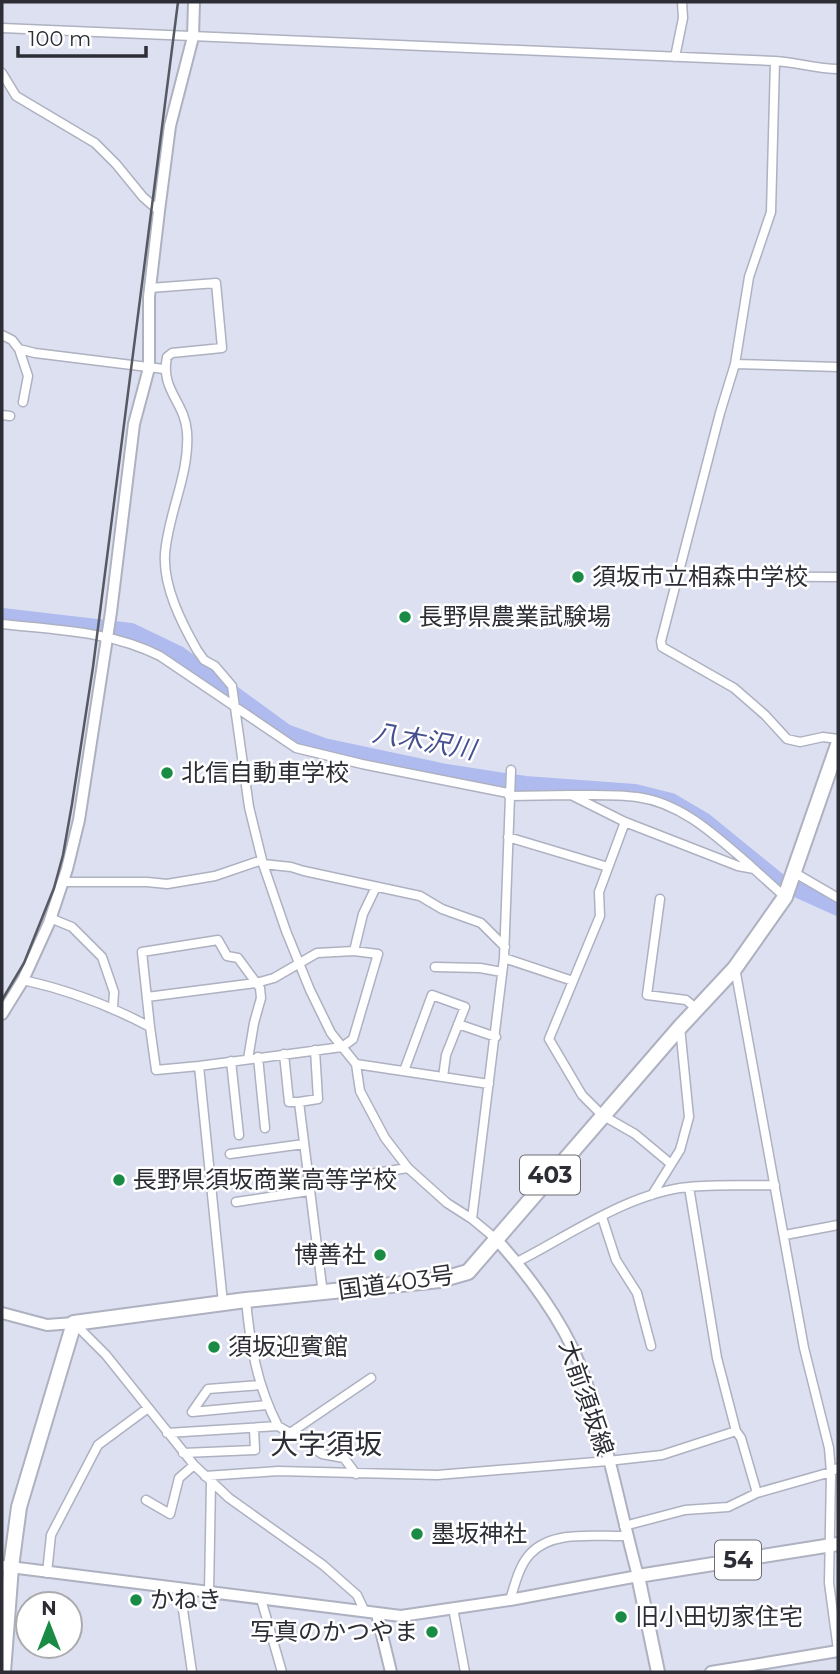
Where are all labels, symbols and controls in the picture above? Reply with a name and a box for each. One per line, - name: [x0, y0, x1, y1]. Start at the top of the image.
- scale bar: [18, 14, 145, 58]
- text: 100 m: [28, 26, 91, 51]
- place label: 須坂市立相森中学校: [592, 562, 808, 591]
- marker: 須坂市立相森中学校: [570, 569, 586, 585]
- place label: 長野県農業試験場: [419, 602, 611, 631]
- marker: 長野県農業試験場: [397, 609, 413, 625]
- water label: 八木沢川: [370, 716, 481, 766]
- place label: 北信自動車学校: [181, 758, 349, 787]
- marker: 北信自動車学校: [159, 765, 175, 781]
- road number: 403: [520, 1156, 580, 1194]
- place label: 長野県須坂商業高等学校: [133, 1165, 397, 1194]
- marker: 長野県須坂商業高等学校: [111, 1172, 127, 1188]
- place label: 博善社: [294, 1240, 366, 1269]
- marker: 博善社: [372, 1247, 388, 1263]
- street label: 国道403号: [336, 1260, 456, 1305]
- place label: 須坂迎賓館: [228, 1332, 348, 1361]
- street label: 大前須坂線: [553, 1336, 620, 1459]
- marker: 須坂迎賓館: [206, 1339, 222, 1355]
- district label: 大字須坂: [270, 1427, 382, 1461]
- place label: 墨坂神社: [431, 1519, 527, 1548]
- marker: 墨坂神社: [409, 1526, 425, 1542]
- road number: 54: [715, 1540, 761, 1580]
- place label: かねき: [150, 1585, 222, 1614]
- north arrow: [14, 1590, 84, 1660]
- marker: かねき: [128, 1592, 144, 1608]
- text: N: [41, 1597, 57, 1620]
- place label: 旧小田切家住宅: [635, 1602, 803, 1631]
- marker: 旧小田切家住宅: [613, 1609, 629, 1625]
- place label: 写真のかつやま: [250, 1617, 418, 1646]
- marker: 写真のかつやま: [424, 1624, 440, 1640]

